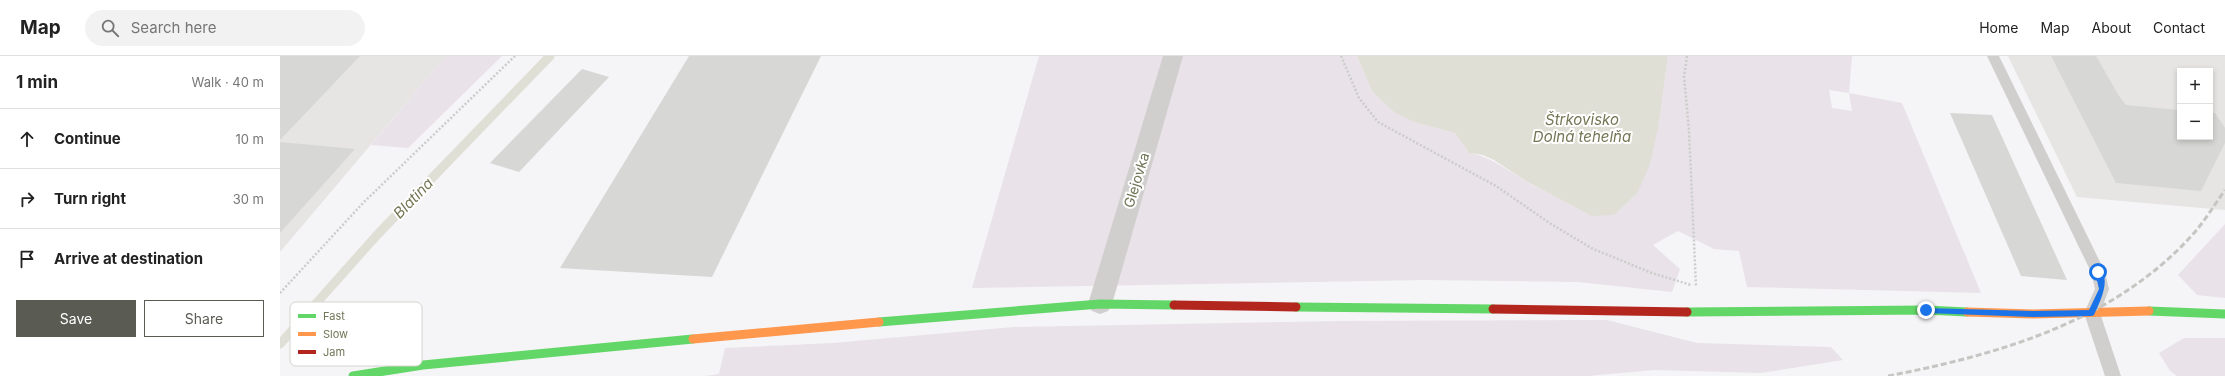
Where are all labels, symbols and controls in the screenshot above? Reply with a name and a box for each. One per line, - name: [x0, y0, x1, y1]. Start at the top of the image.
- search box: [85, 10, 365, 46]
- text: Map: [20, 16, 61, 39]
- icon: search: [99, 17, 121, 39]
- text: Search here: [131, 18, 216, 37]
- text: Home: [1979, 19, 2018, 36]
- text: Map: [2040, 19, 2070, 36]
- text: About: [2092, 19, 2131, 36]
- text: Contact: [2153, 19, 2205, 36]
- map controls: [2177, 68, 2213, 140]
- button: +: [2177, 68, 2213, 104]
- text: 1 min: [16, 72, 58, 92]
- text: Walk · 40 m: [192, 74, 264, 90]
- button: −: [2177, 104, 2213, 140]
- water label: Štrkovisko Dolná tehelňa: [1533, 110, 1631, 146]
- icon: ahead: [16, 128, 38, 150]
- text: Continue: [54, 129, 121, 148]
- text: 10 m: [235, 131, 264, 147]
- street label: Glejovka: [1120, 150, 1152, 210]
- water label: Blatina: [389, 174, 437, 222]
- icon: right: [16, 188, 38, 210]
- text: Turn right: [54, 189, 126, 208]
- text: 30 m: [233, 191, 264, 207]
- icon: arrive: [16, 248, 38, 270]
- text: Arrive at destination: [54, 249, 203, 268]
- route start: [2089, 263, 2107, 281]
- button: Save: [16, 300, 136, 337]
- button: Share: [144, 300, 264, 337]
- route end: [1917, 301, 1935, 319]
- legend: [290, 302, 422, 366]
- text: Fast: [323, 309, 345, 323]
- text: Slow: [323, 327, 348, 341]
- text: Jam: [323, 345, 345, 359]

